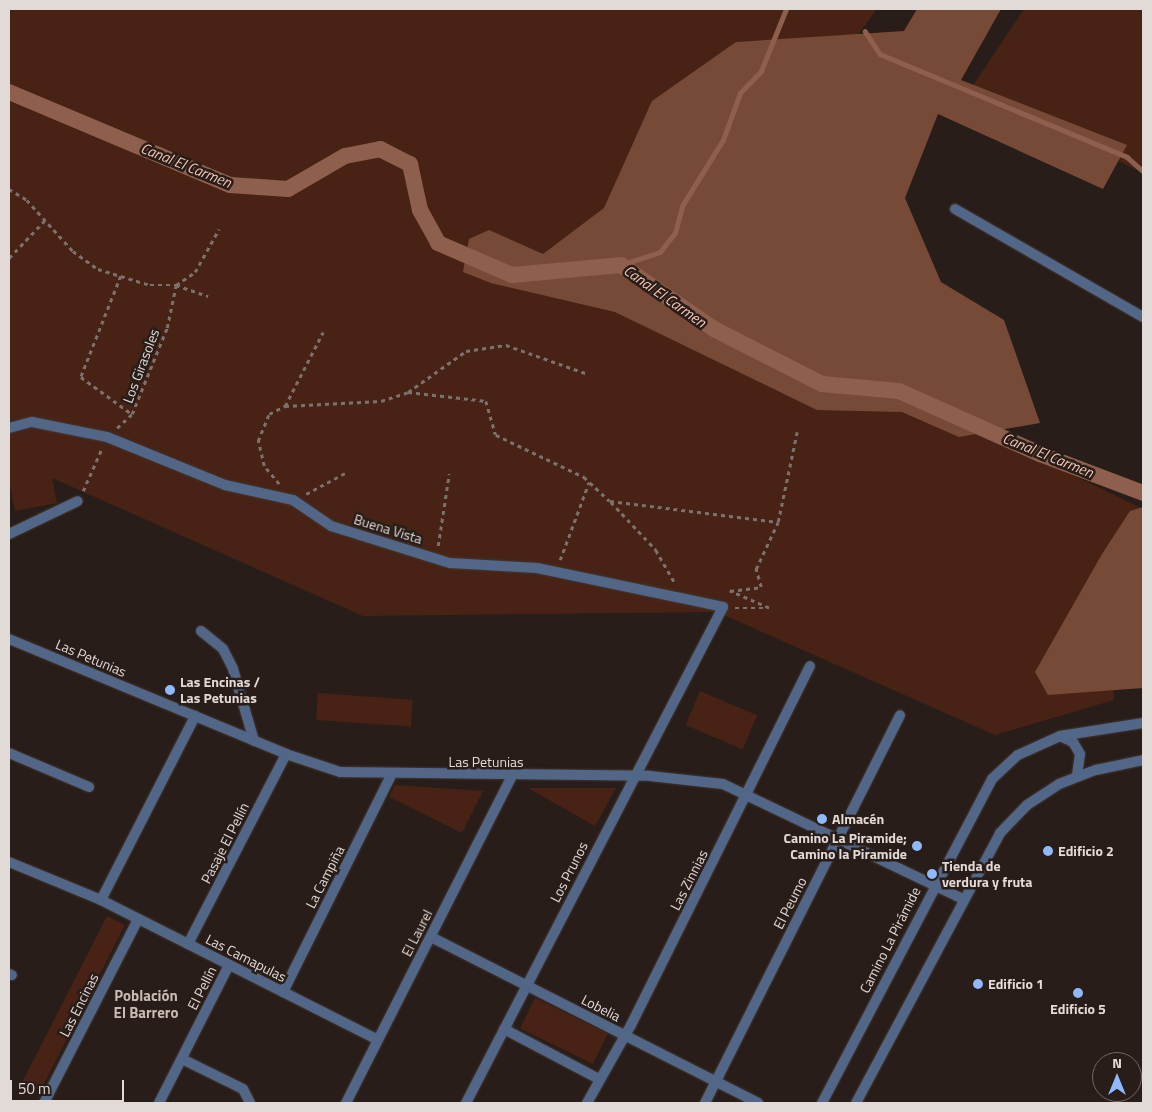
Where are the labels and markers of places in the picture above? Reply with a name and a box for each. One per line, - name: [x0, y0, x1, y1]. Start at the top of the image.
- place label: Las Encinas / Las Petunias: [180, 674, 260, 706]
- marker: Las Encinas / Las Petunias: [164, 684, 176, 696]
- place label: Almacén: [832, 811, 884, 827]
- marker: Almacén: [816, 813, 828, 825]
- place label: Camino La Piramide; Camino la Piramide: [783, 830, 907, 862]
- marker: Camino La Piramide; Camino la Piramide: [911, 840, 923, 852]
- place label: Edificio 2: [1058, 843, 1114, 859]
- marker: Edificio 2: [1042, 845, 1054, 857]
- place label: Tienda de verdura y fruta: [942, 858, 1032, 890]
- marker: Tienda de verdura y fruta: [926, 868, 938, 880]
- place label: Edificio 1: [988, 976, 1044, 992]
- marker: Edificio 1: [972, 978, 984, 990]
- marker: Edificio 5: [1072, 987, 1084, 999]
- place label: Edificio 5: [1050, 1001, 1106, 1017]

